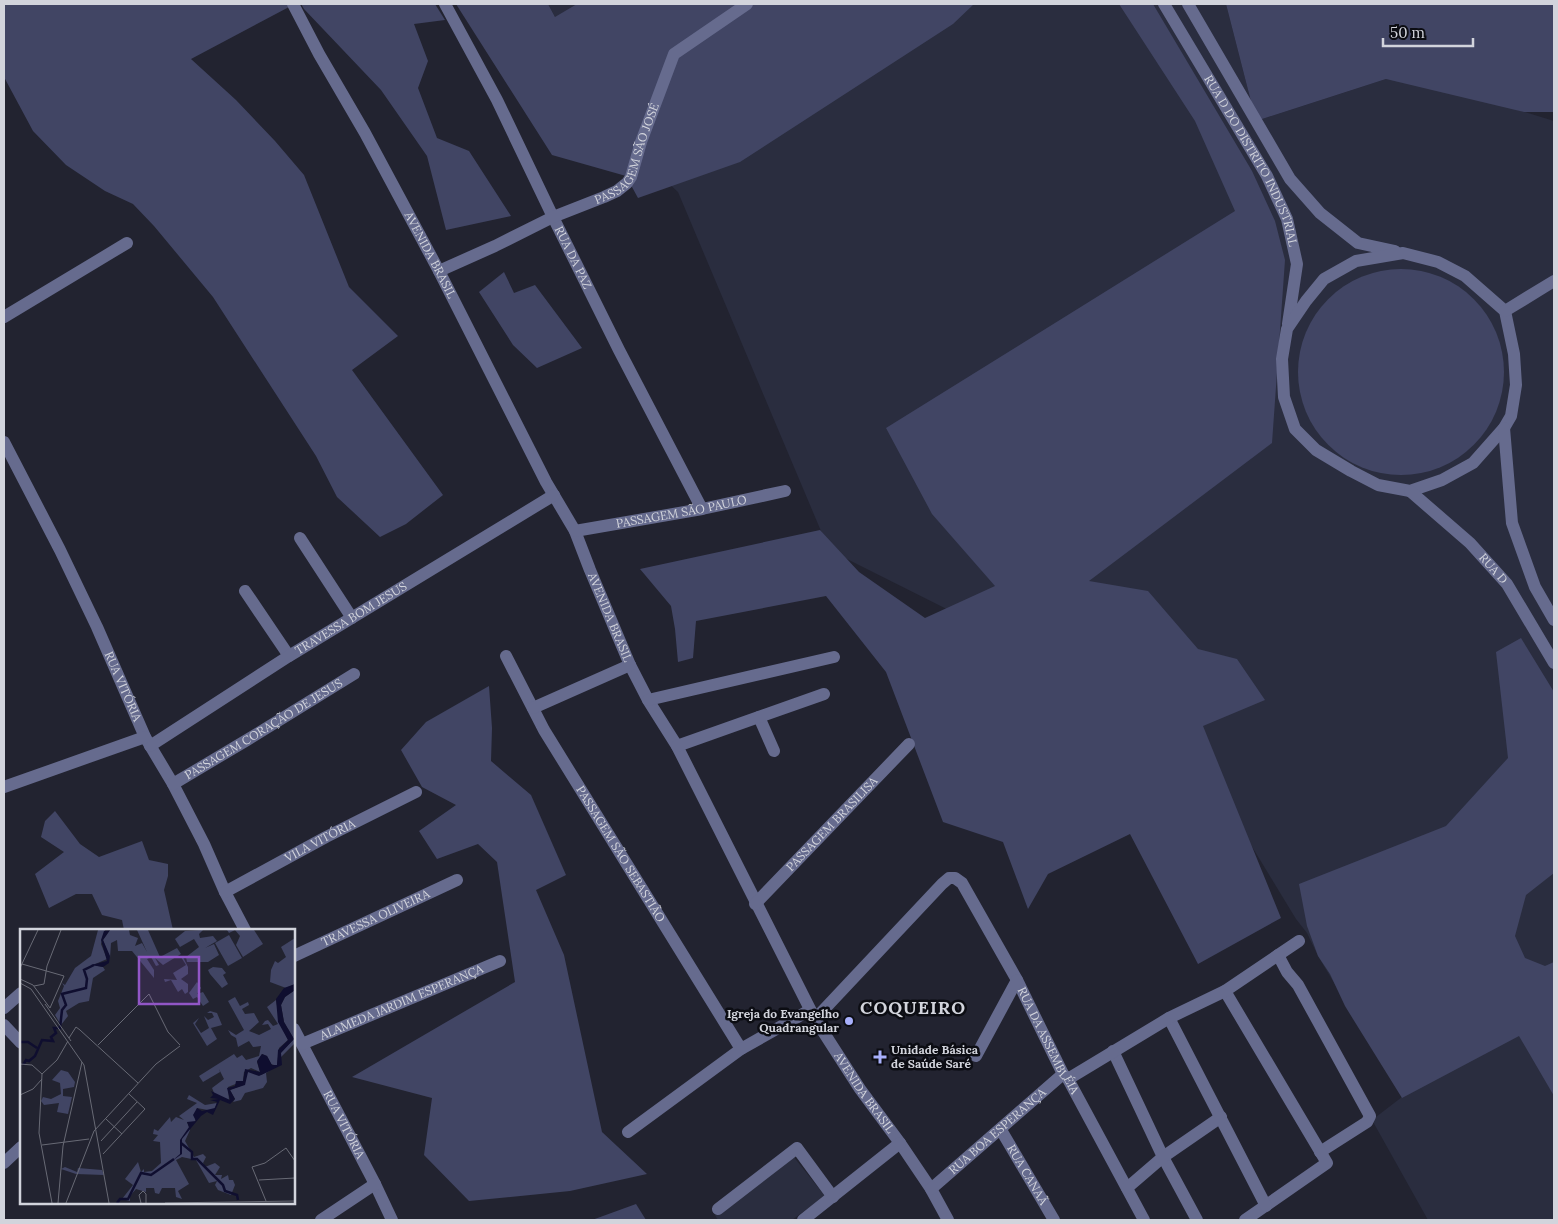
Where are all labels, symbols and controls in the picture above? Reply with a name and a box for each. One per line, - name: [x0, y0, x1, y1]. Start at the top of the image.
- scale bar: [1383, 15, 1473, 47]
- text: 50 m: [1390, 23, 1425, 42]
- street label: RUA D DO DISTRITO INDUSTRIAL: [1201, 72, 1301, 248]
- street label: PASSAGEM SÃO JOSÉ: [592, 101, 662, 207]
- street label: AVENIDA BRASIL: [401, 208, 460, 301]
- street label: RUA DA PAZ: [552, 223, 595, 291]
- street label: PASSAGEM SÃO PAULO: [615, 492, 748, 531]
- street label: RUA D: [1476, 550, 1511, 587]
- street label: AVENIDA BRASIL: [585, 569, 636, 664]
- street label: TRAVESSA BOM JESUS: [292, 578, 409, 658]
- street label: RUA VITÓRIA: [102, 649, 145, 724]
- street label: PASSAGEM CORAÇÃO DE JESUS: [182, 675, 345, 782]
- street label: PASSAGEM BRASILISA: [783, 773, 881, 874]
- street label: PASSAGEM SÃO SEBASTIÃO: [573, 783, 669, 925]
- street label: VILA VITÓRIA: [281, 815, 358, 866]
- street label: TRAVESSA OLIVEIRA: [319, 886, 432, 949]
- inset map: [20, 929, 295, 1204]
- street label: ALAMEDA JARDIM ESPERANÇA: [317, 961, 486, 1043]
- street label: RUA DA ASSEMBLÉIA: [1015, 984, 1083, 1097]
- district label: COQUEIRO: [860, 996, 966, 1019]
- place label: Igreja do Evangelho Quadrangular: [727, 1006, 839, 1035]
- marker: Igreja do Evangelho Quadrangular: [843, 1015, 855, 1027]
- place label: Unidade Básica de Saúde Saré: [891, 1042, 979, 1071]
- street label: AVENIDA BRASIL: [831, 1048, 898, 1136]
- marker: Unidade Básica de Saúde Saré: [873, 1050, 887, 1064]
- street label: RUA BOA ESPERANÇA: [945, 1084, 1049, 1177]
- street label: RUA VITÓRIA: [320, 1088, 369, 1162]
- street label: RUA CANAÃ: [1004, 1142, 1052, 1208]

